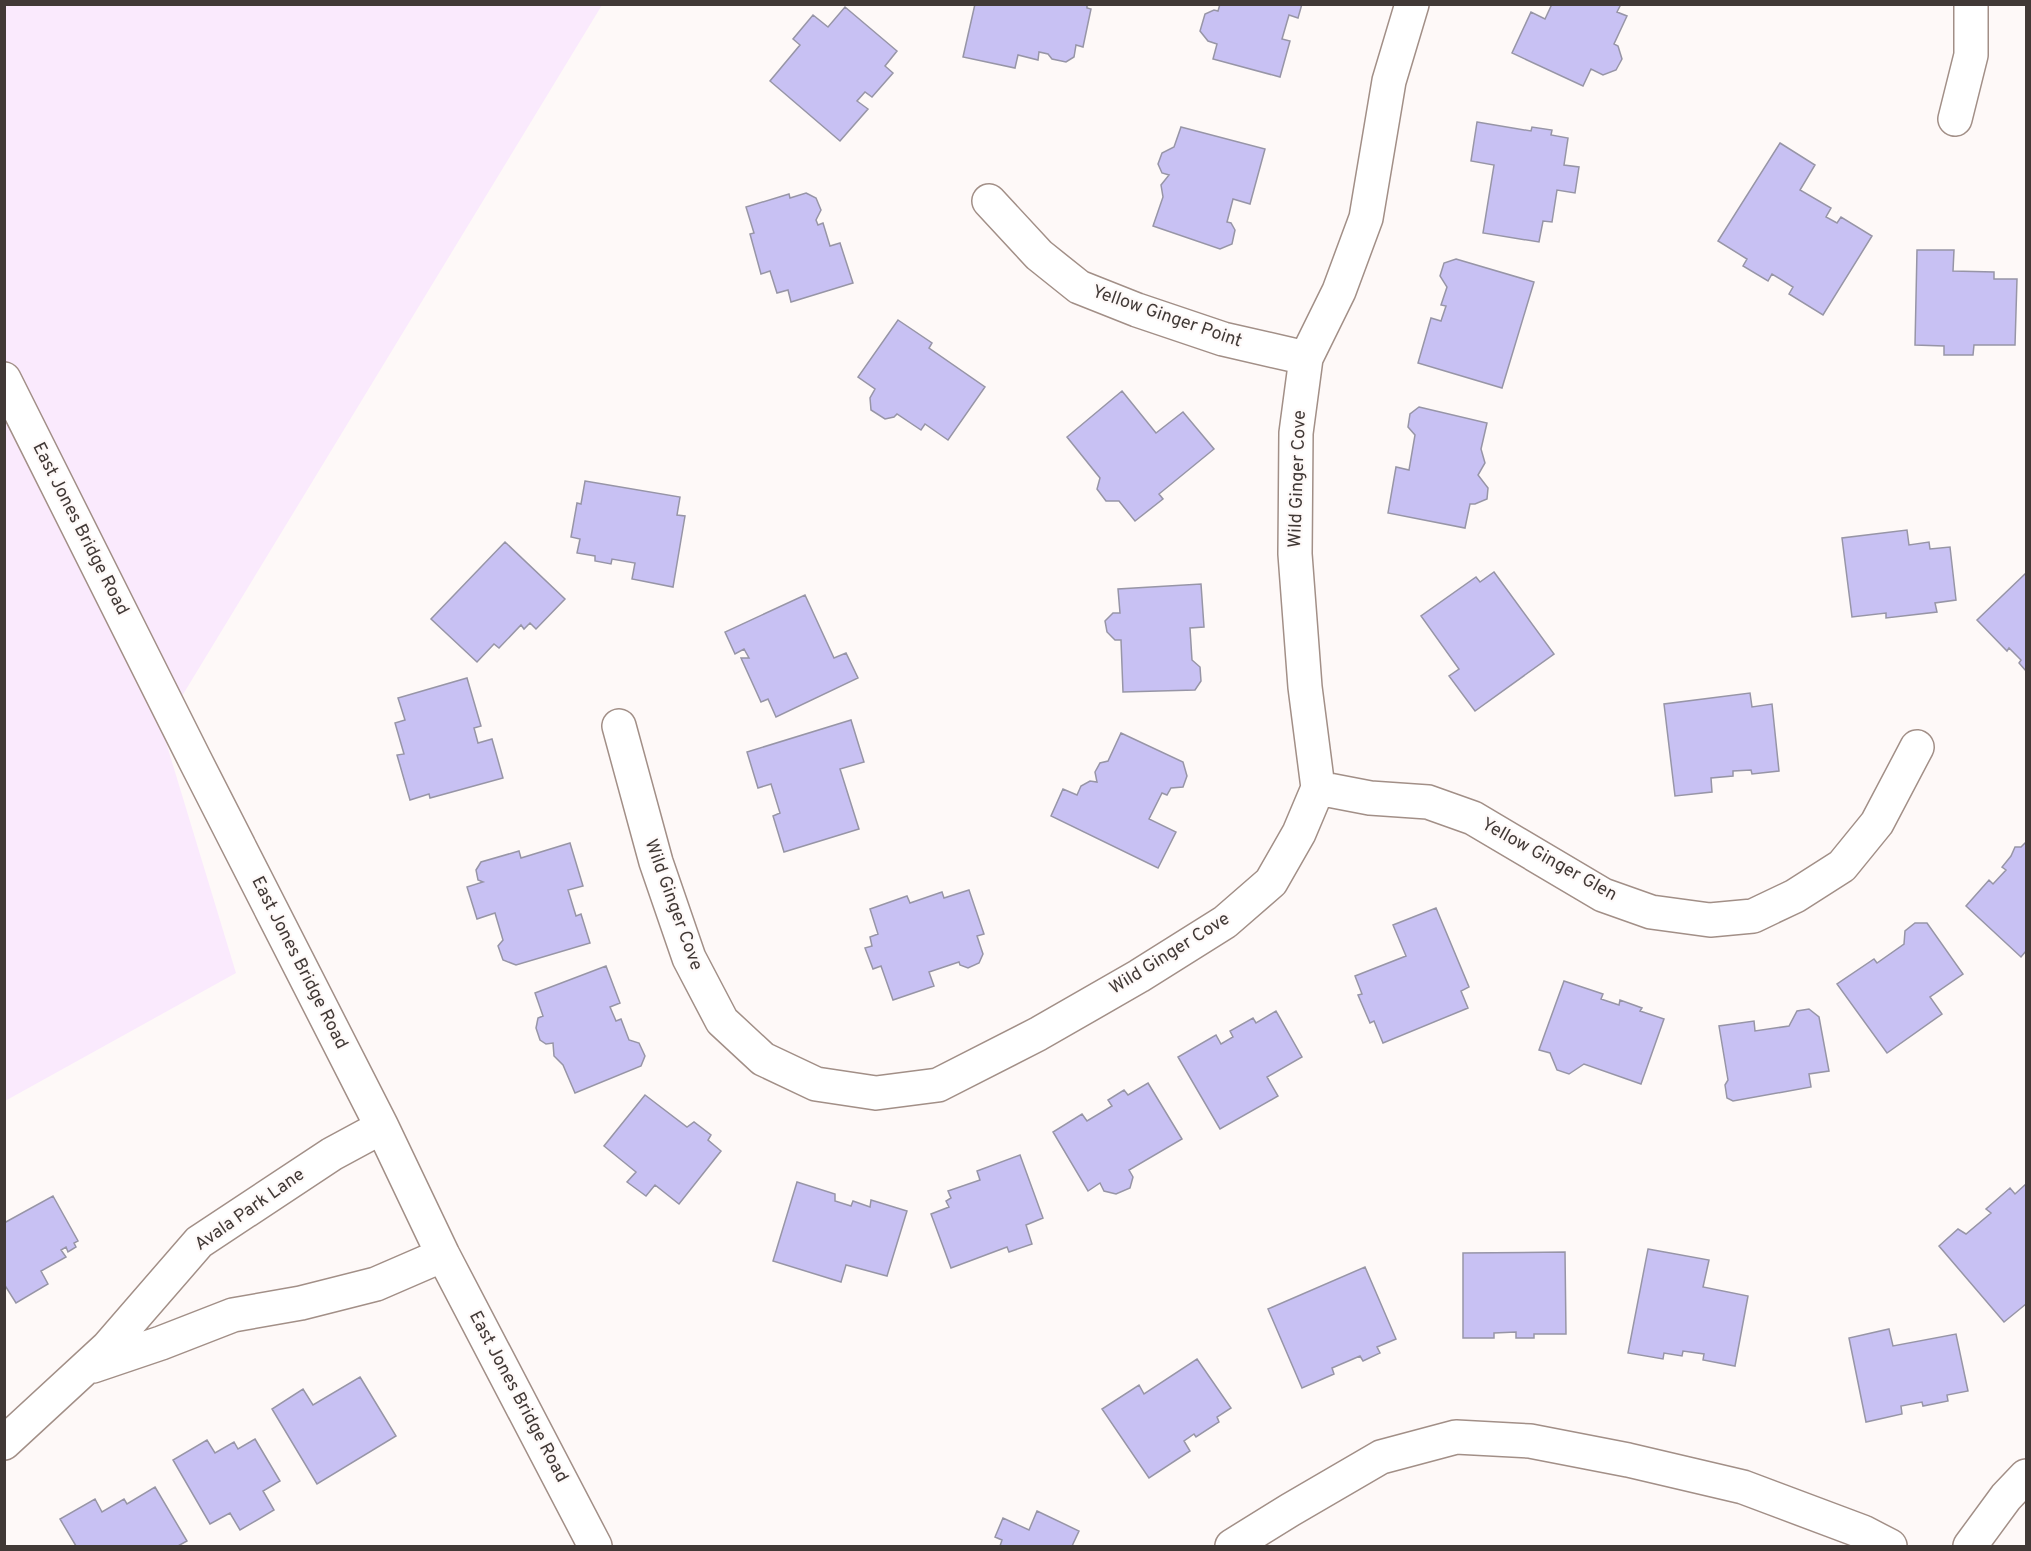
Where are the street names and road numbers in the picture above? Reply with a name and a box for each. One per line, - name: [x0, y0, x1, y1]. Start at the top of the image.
- street label: Yellow Ginger Point: [1089, 281, 1245, 353]
- street label: Wild Ginger Cove: [1284, 410, 1312, 548]
- street label: East Jones Bridge Road: [26, 439, 134, 619]
- street label: Yellow Ginger Glen: [1477, 813, 1621, 907]
- street label: Wild Ginger Cove: [639, 836, 707, 974]
- street label: East Jones Bridge Road: [245, 873, 353, 1053]
- street label: Wild Ginger Cove: [1105, 908, 1235, 1000]
- street label: Avala Park Lane: [190, 1163, 310, 1257]
- street label: East Jones Bridge Road: [463, 1307, 573, 1487]

